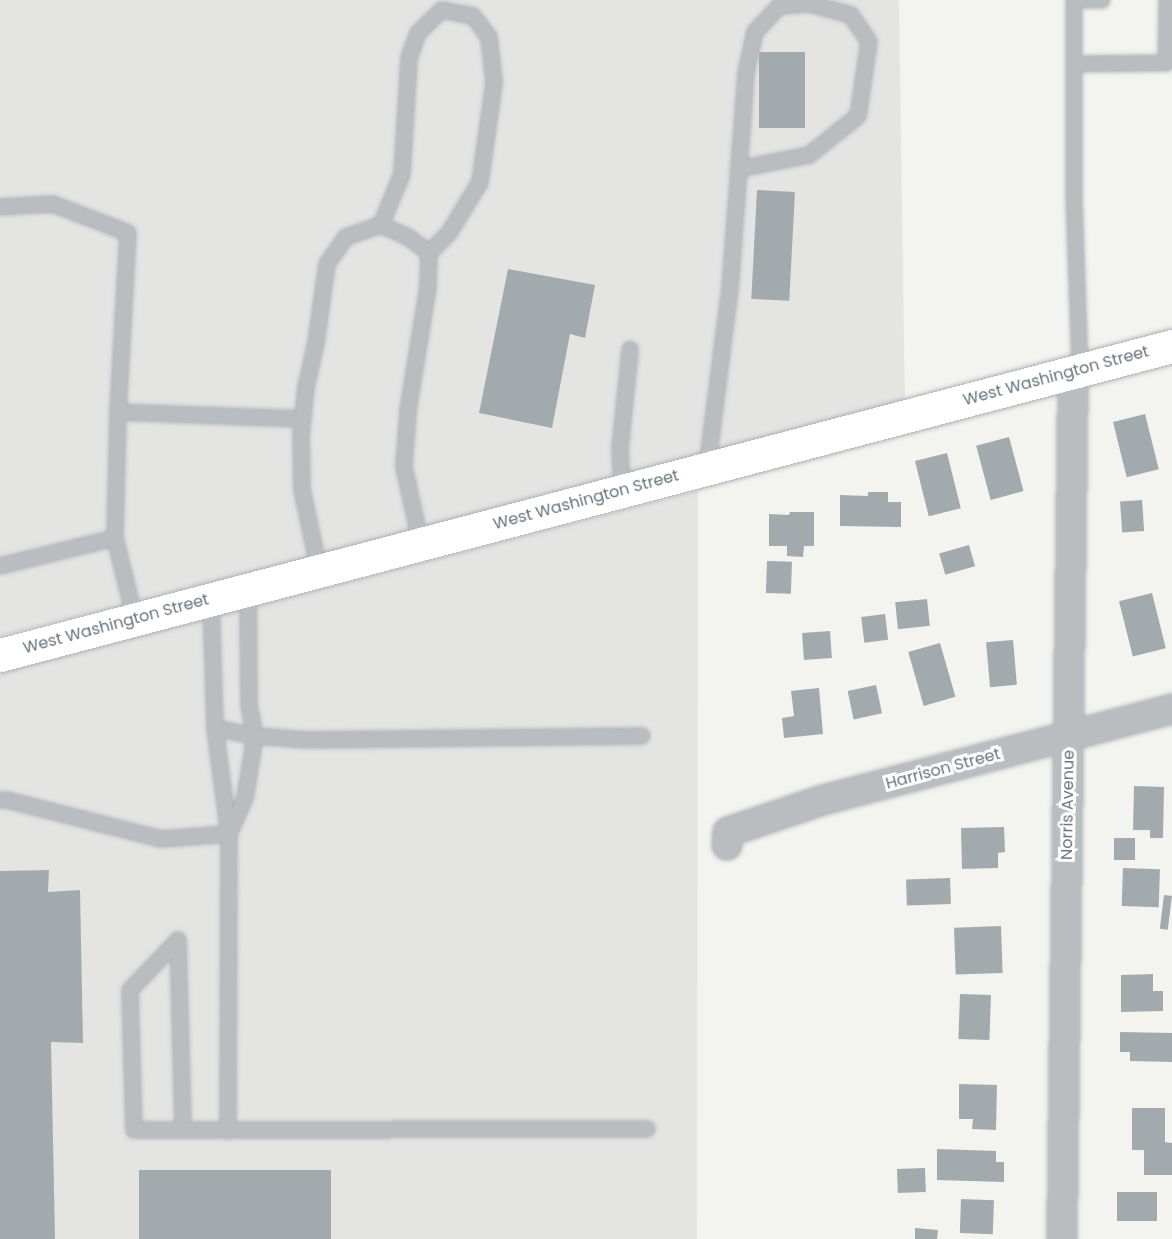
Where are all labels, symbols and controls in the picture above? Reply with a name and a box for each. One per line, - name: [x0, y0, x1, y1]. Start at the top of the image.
- street label: West Washington Street: [961, 342, 1151, 410]
- street label: West Washington Street: [491, 466, 681, 534]
- street label: West Washington Street: [21, 590, 211, 658]
- street label: Harrison Street: [884, 744, 1002, 794]
- street label: Norris Avenue: [1057, 750, 1079, 860]

